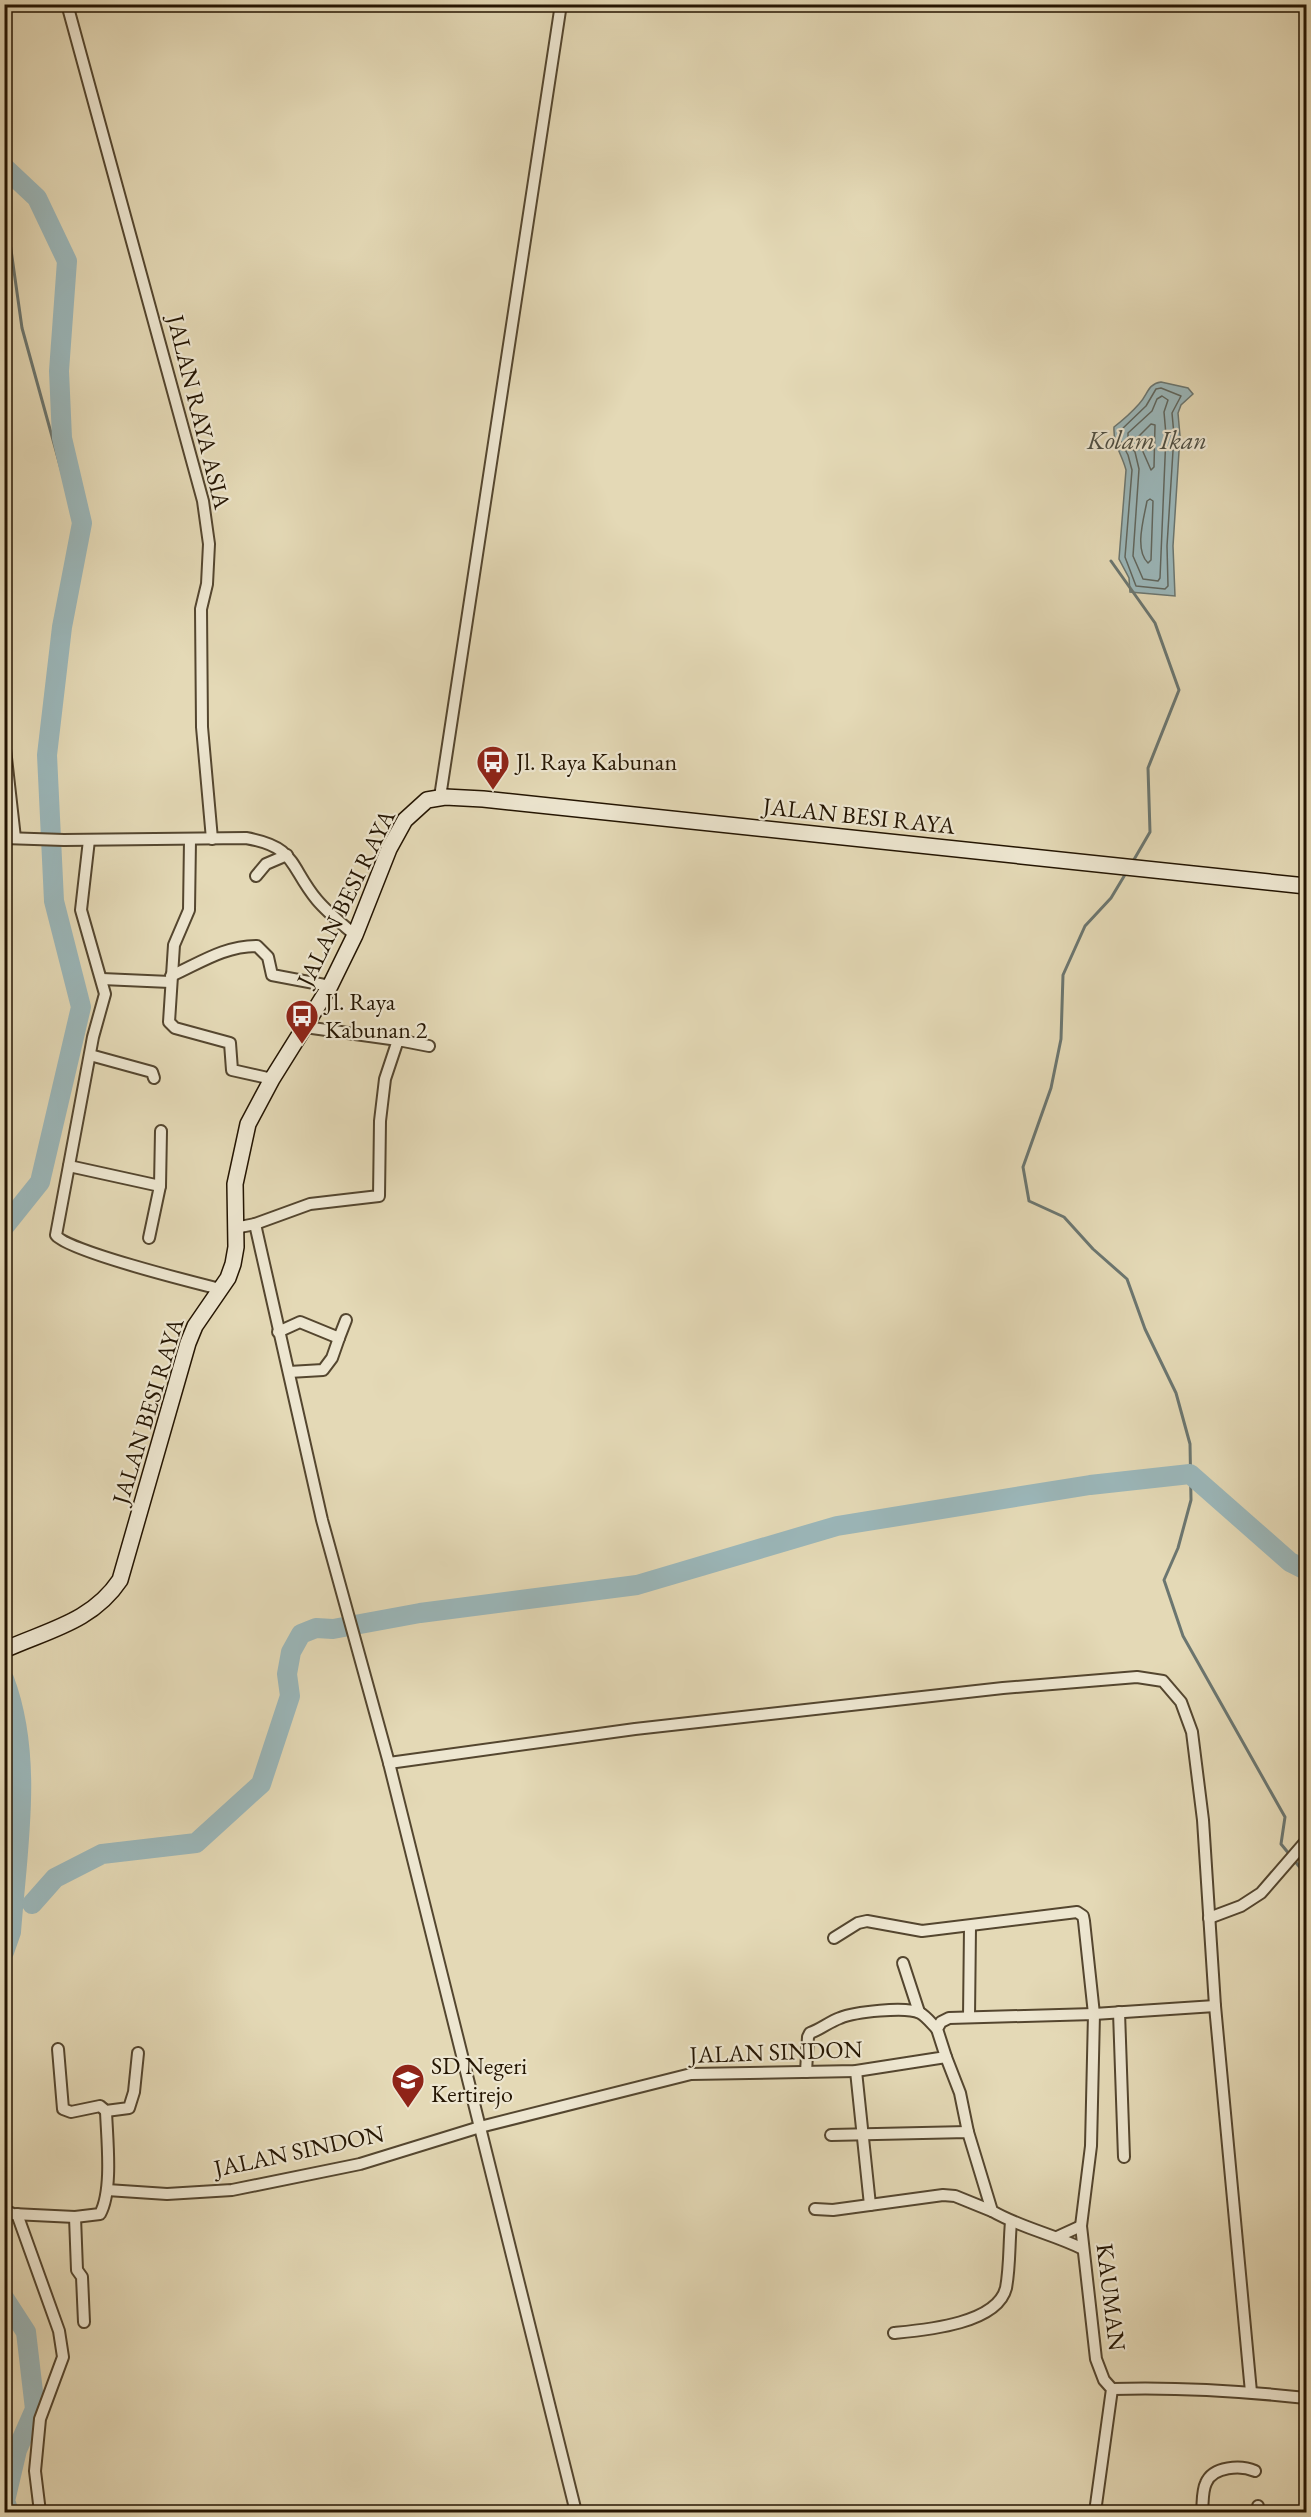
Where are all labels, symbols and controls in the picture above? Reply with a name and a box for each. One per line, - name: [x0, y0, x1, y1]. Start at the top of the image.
- street label: JALAN RAYA ASIA: [160, 310, 239, 512]
- water label: Kolam Ikan: [1086, 423, 1207, 457]
- bus stop icon: Jl. Raya Kabunan: [475, 744, 511, 791]
- place label: Jl. Raya Kabunan: [514, 746, 677, 777]
- street label: JALAN BESI RAYA: [759, 790, 957, 841]
- street label: JALAN BESI RAYA: [288, 804, 402, 993]
- place label: Jl. Raya Kabunan 2: [323, 986, 428, 1045]
- bus stop icon: Jl. Raya Kabunan 2: [284, 998, 320, 1045]
- street label: JALAN BESI RAYA: [104, 1314, 191, 1510]
- street label: JALAN SINDON: [687, 2033, 863, 2070]
- place label: SD Negeri Kertirejo: [431, 2050, 527, 2109]
- school or university icon: SD Negeri Kertirejo: [390, 2062, 426, 2109]
- street label: JALAN SINDON: [209, 2117, 387, 2184]
- street label: KAUMAN: [1090, 2241, 1133, 2352]

